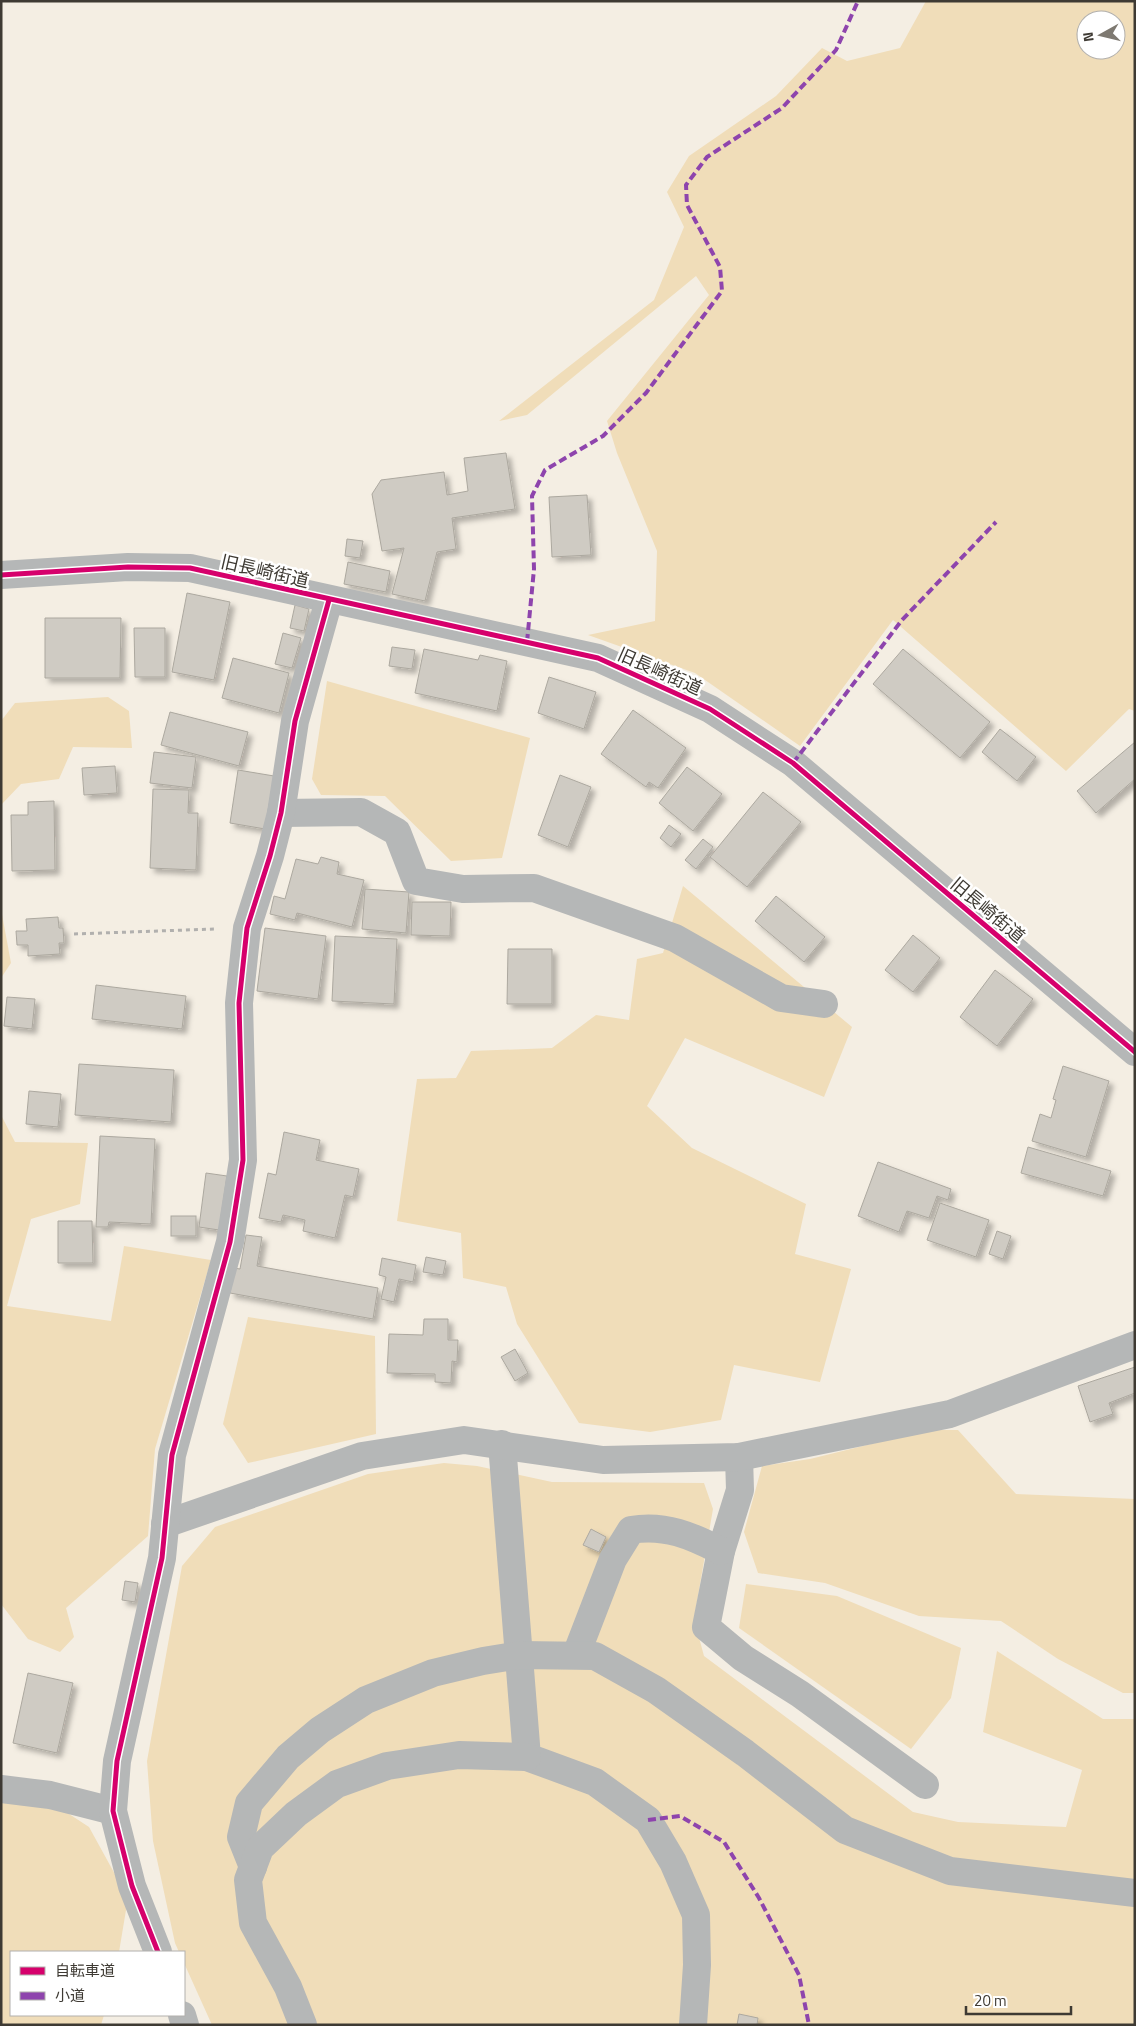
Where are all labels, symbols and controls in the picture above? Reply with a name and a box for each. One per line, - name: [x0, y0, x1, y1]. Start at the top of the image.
- north arrow: [1076, 10, 1126, 60]
- text: N: [1077, 31, 1099, 43]
- street label: 旧長崎街道: [218, 548, 312, 594]
- street label: 旧長崎街道: [613, 640, 707, 702]
- street label: 旧長崎街道: [945, 871, 1031, 949]
- legend: [10, 1951, 185, 2016]
- text: 自転車道: [55, 1959, 115, 1982]
- text: 小道: [55, 1984, 85, 2007]
- scale bar: [966, 1984, 1071, 2016]
- text: 20 m: [974, 1989, 1007, 2012]

